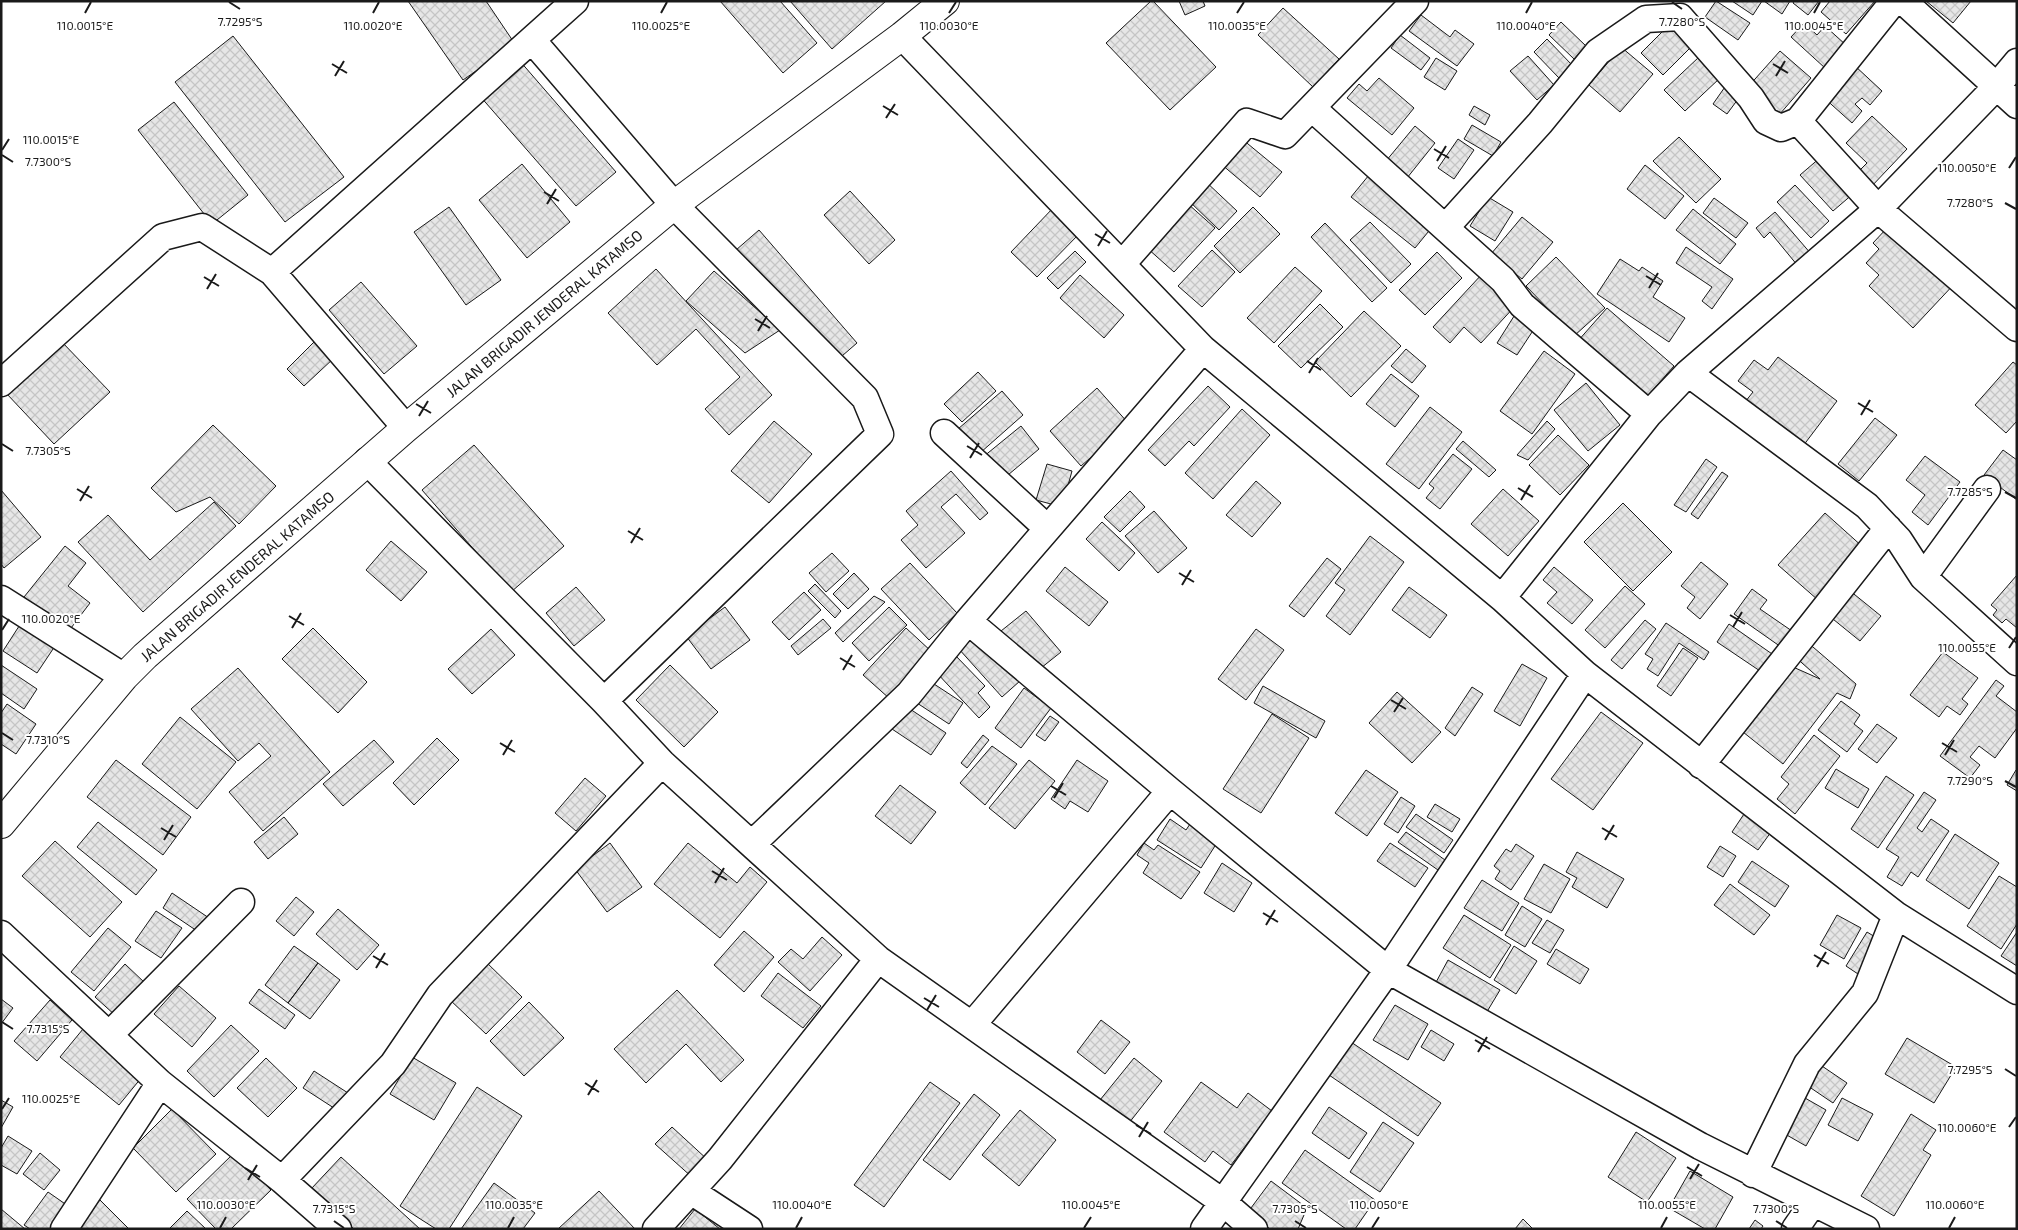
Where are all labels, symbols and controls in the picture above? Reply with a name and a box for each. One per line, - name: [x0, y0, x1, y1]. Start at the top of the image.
- text: 7.7295°S: [217, 14, 263, 28]
- text: 7.7280°S: [1659, 14, 1705, 28]
- text: 110.0015°E: [57, 18, 113, 32]
- text: 110.0020°E: [343, 18, 403, 32]
- text: 110.0025°E: [632, 18, 690, 32]
- text: 110.0030°E: [920, 18, 979, 32]
- text: 110.0035°E: [1208, 18, 1266, 32]
- text: 110.0040°E: [1496, 18, 1556, 32]
- text: 110.0045°E: [1785, 18, 1844, 32]
- text: 110.0015°E: [23, 132, 79, 146]
- text: 7.7300°S: [25, 154, 71, 168]
- text: 110.0050°E: [1938, 160, 1997, 174]
- text: 7.7280°S: [1947, 195, 1993, 209]
- street label: JALAN BRIGADIR JENDERAL KATAMSO: [442, 226, 646, 400]
- text: 7.7305°S: [25, 443, 71, 457]
- text: 7.7285°S: [1947, 484, 1993, 498]
- street label: JALAN BRIGADIR JENDERAL KATAMSO: [137, 487, 337, 665]
- text: 110.0020°E: [21, 611, 81, 625]
- text: 110.0055°E: [1938, 640, 1996, 654]
- text: 7.7310°S: [26, 732, 70, 746]
- text: 7.7290°S: [1947, 773, 1993, 787]
- text: 7.7315°S: [26, 1021, 70, 1035]
- text: 7.7295°S: [1947, 1062, 1993, 1076]
- text: 110.0025°E: [22, 1091, 80, 1105]
- text: 110.0060°E: [1937, 1120, 1997, 1134]
- text: 110.0030°E: [197, 1197, 256, 1211]
- text: 110.0035°E: [485, 1197, 543, 1211]
- text: 110.0040°E: [772, 1197, 832, 1211]
- text: 110.0045°E: [1062, 1197, 1121, 1211]
- text: 110.0050°E: [1350, 1197, 1409, 1211]
- text: 110.0055°E: [1638, 1197, 1696, 1211]
- text: 110.0060°E: [1925, 1197, 1985, 1211]
- text: 7.7315°S: [312, 1201, 356, 1215]
- text: 7.7305°S: [1272, 1201, 1318, 1215]
- text: 7.7300°S: [1753, 1201, 1799, 1215]

